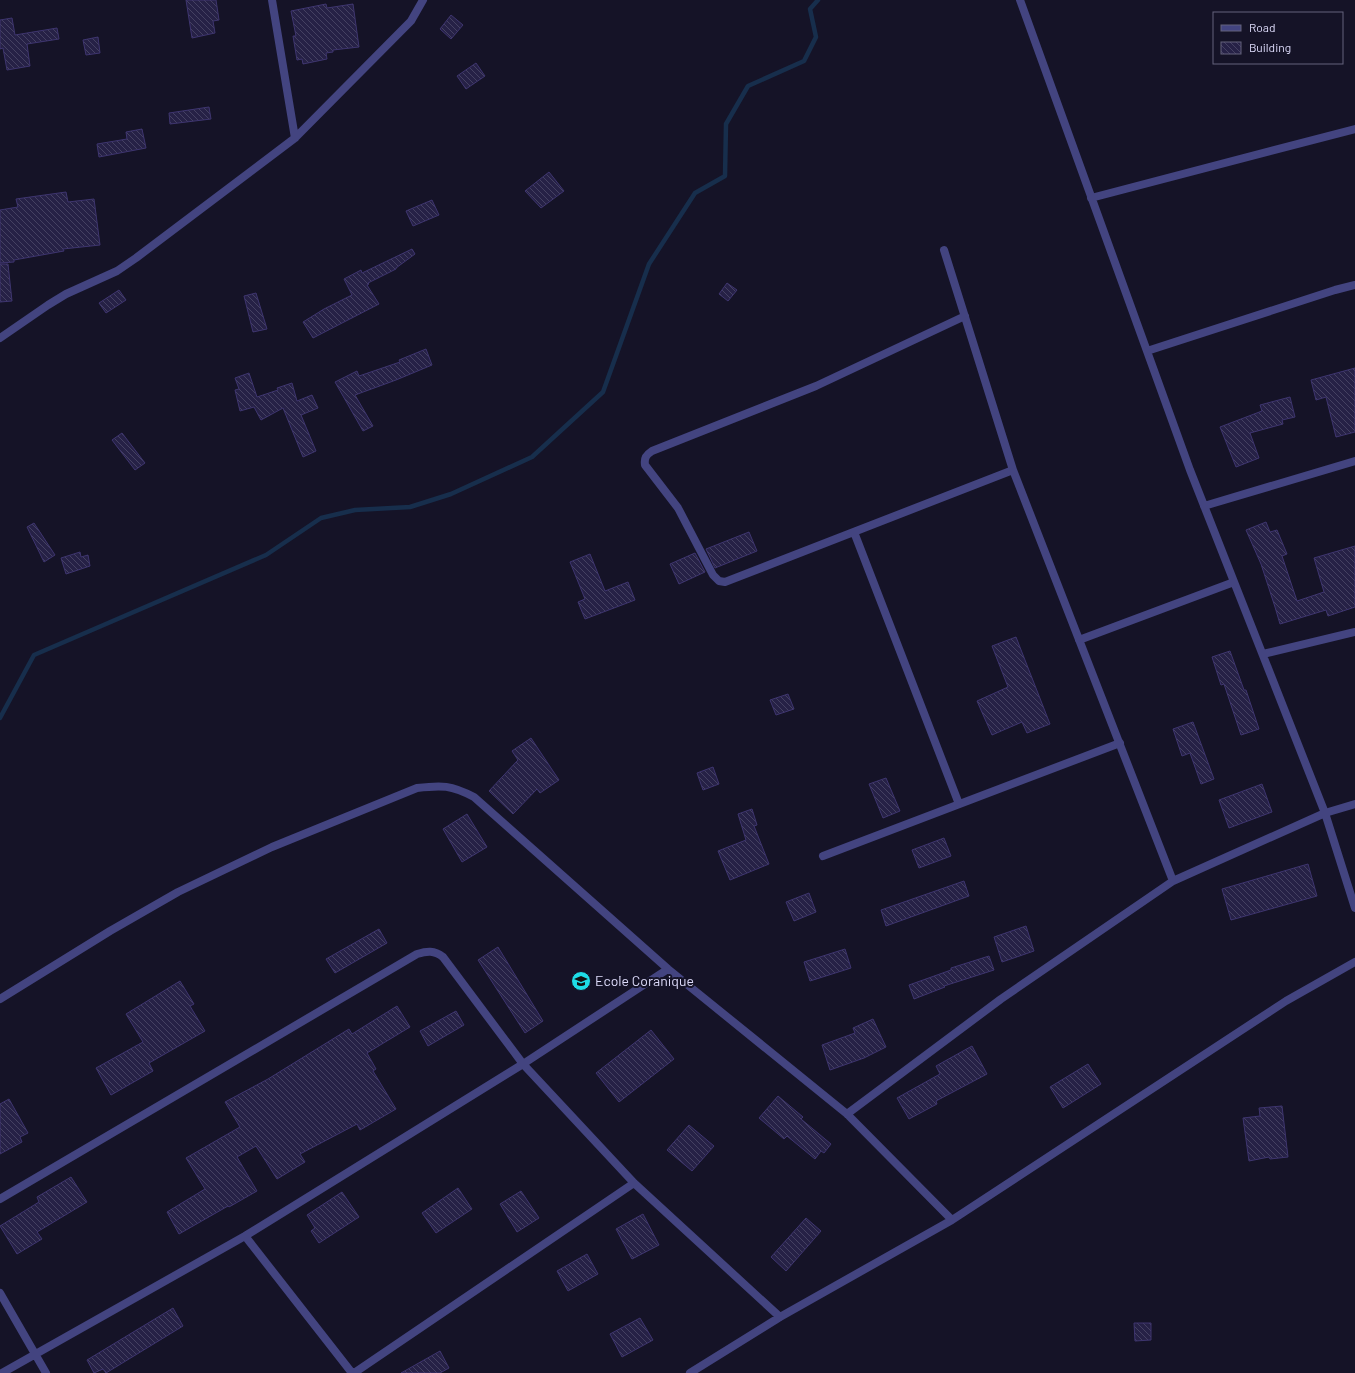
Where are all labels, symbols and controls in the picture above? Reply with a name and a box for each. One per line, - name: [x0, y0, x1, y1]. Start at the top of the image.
- legend: [1213, 12, 1343, 64]
- text: Road: [1249, 20, 1276, 34]
- text: Building: [1249, 40, 1291, 54]
- school or university icon: Ecole Coranique: [570, 970, 592, 992]
- place label: Ecole Coranique: [595, 972, 694, 989]

